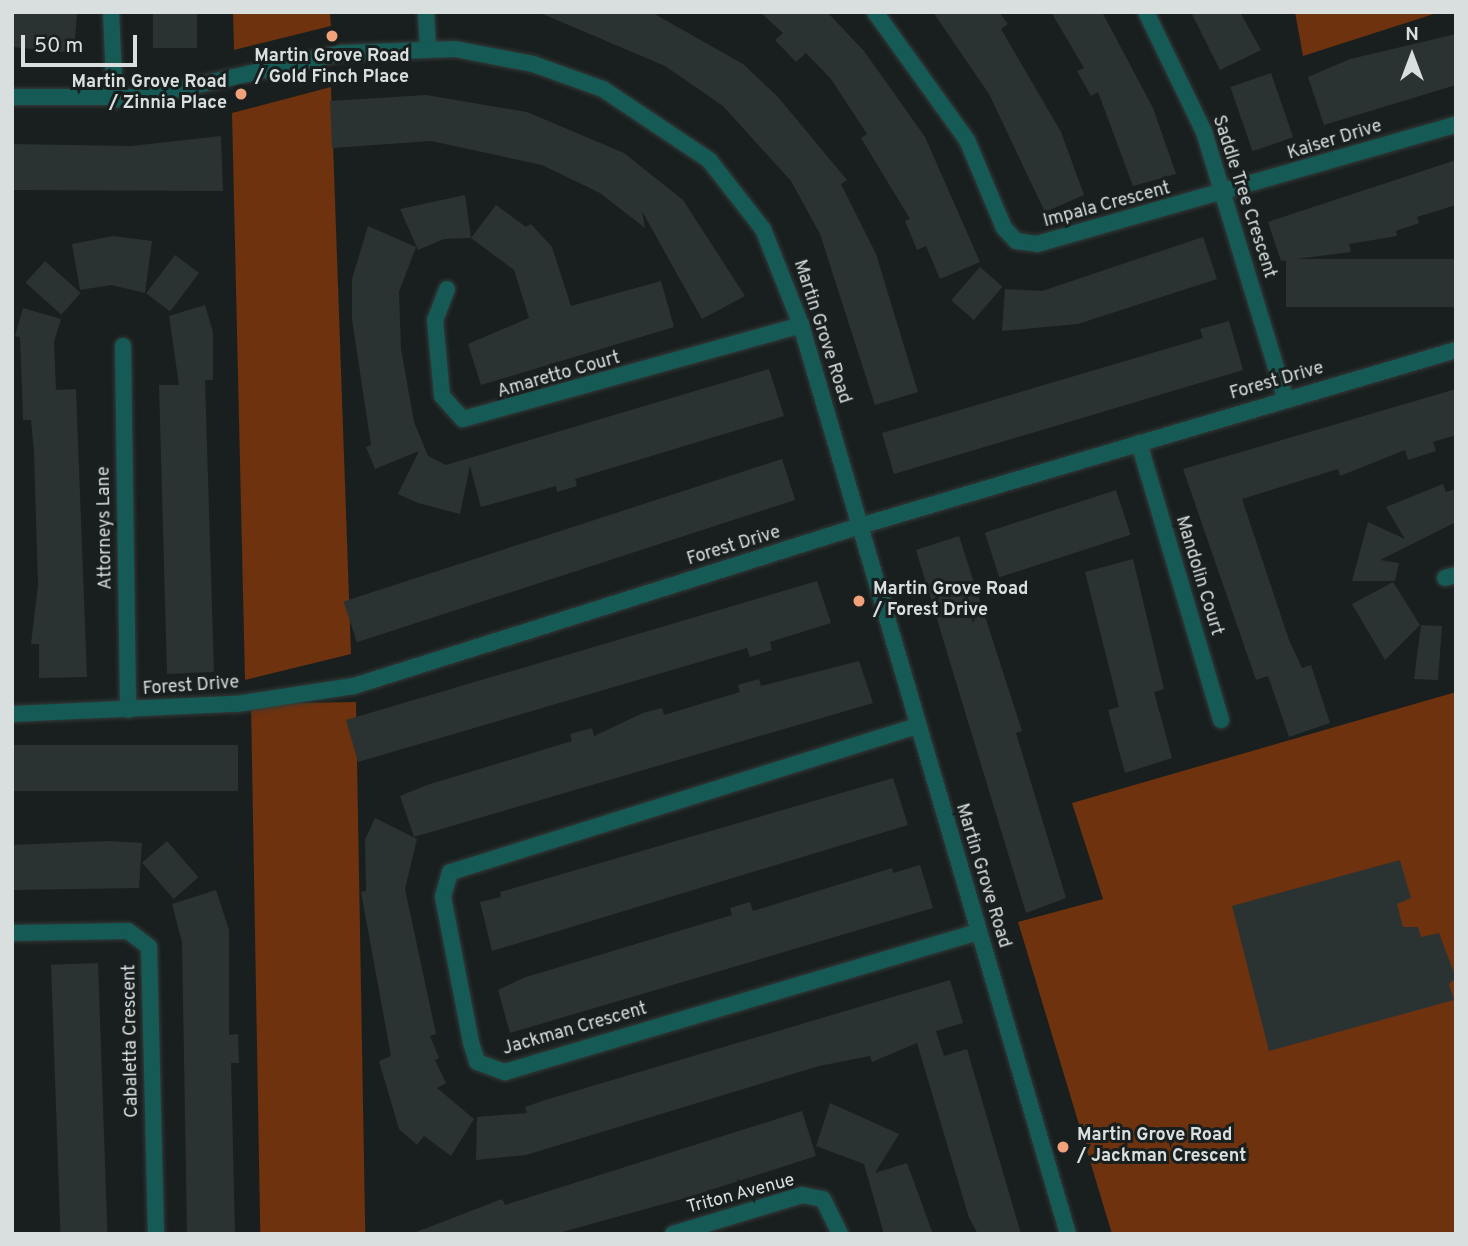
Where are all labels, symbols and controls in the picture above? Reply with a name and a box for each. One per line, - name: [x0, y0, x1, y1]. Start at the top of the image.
- scale bar: [24, 21, 140, 65]
- north arrow: [1377, 21, 1447, 91]
- text: N: [1405, 23, 1419, 47]
- marker: Martin Grove Road / Gold Finch Place: [324, 28, 340, 44]
- text: 50 m: [34, 33, 83, 60]
- place label: Martin Grove Road / Gold Finch Place: [254, 47, 410, 90]
- place label: Martin Grove Road / Zinnia Place: [72, 73, 227, 116]
- marker: Martin Grove Road / Zinnia Place: [233, 86, 249, 102]
- street label: Saddle Tree Crescent: [1206, 113, 1280, 281]
- street label: Kaiser Drive: [1285, 116, 1385, 166]
- street label: Impala Crescent: [1041, 179, 1173, 233]
- street label: Martin Grove Road: [788, 257, 854, 407]
- street label: Amaretto Court: [495, 348, 623, 404]
- street label: Forest Drive: [1228, 358, 1326, 406]
- street label: Attorneys Lane: [94, 466, 118, 590]
- street label: Mandolin Court: [1170, 514, 1226, 638]
- street label: Forest Drive: [685, 523, 783, 571]
- place label: Martin Grove Road / Forest Drive: [873, 580, 1028, 622]
- marker: Martin Grove Road / Forest Drive: [851, 593, 867, 609]
- street label: Forest Drive: [142, 673, 240, 701]
- street label: Martin Grove Road: [950, 801, 1014, 951]
- street label: Cabaletta Crescent: [120, 964, 144, 1118]
- street label: Jackman Crescent: [500, 999, 650, 1061]
- place label: Martin Grove Road / Jackman Crescent: [1077, 1126, 1246, 1168]
- marker: Martin Grove Road / Jackman Crescent: [1055, 1139, 1071, 1155]
- street label: Triton Avenue: [684, 1170, 798, 1220]

